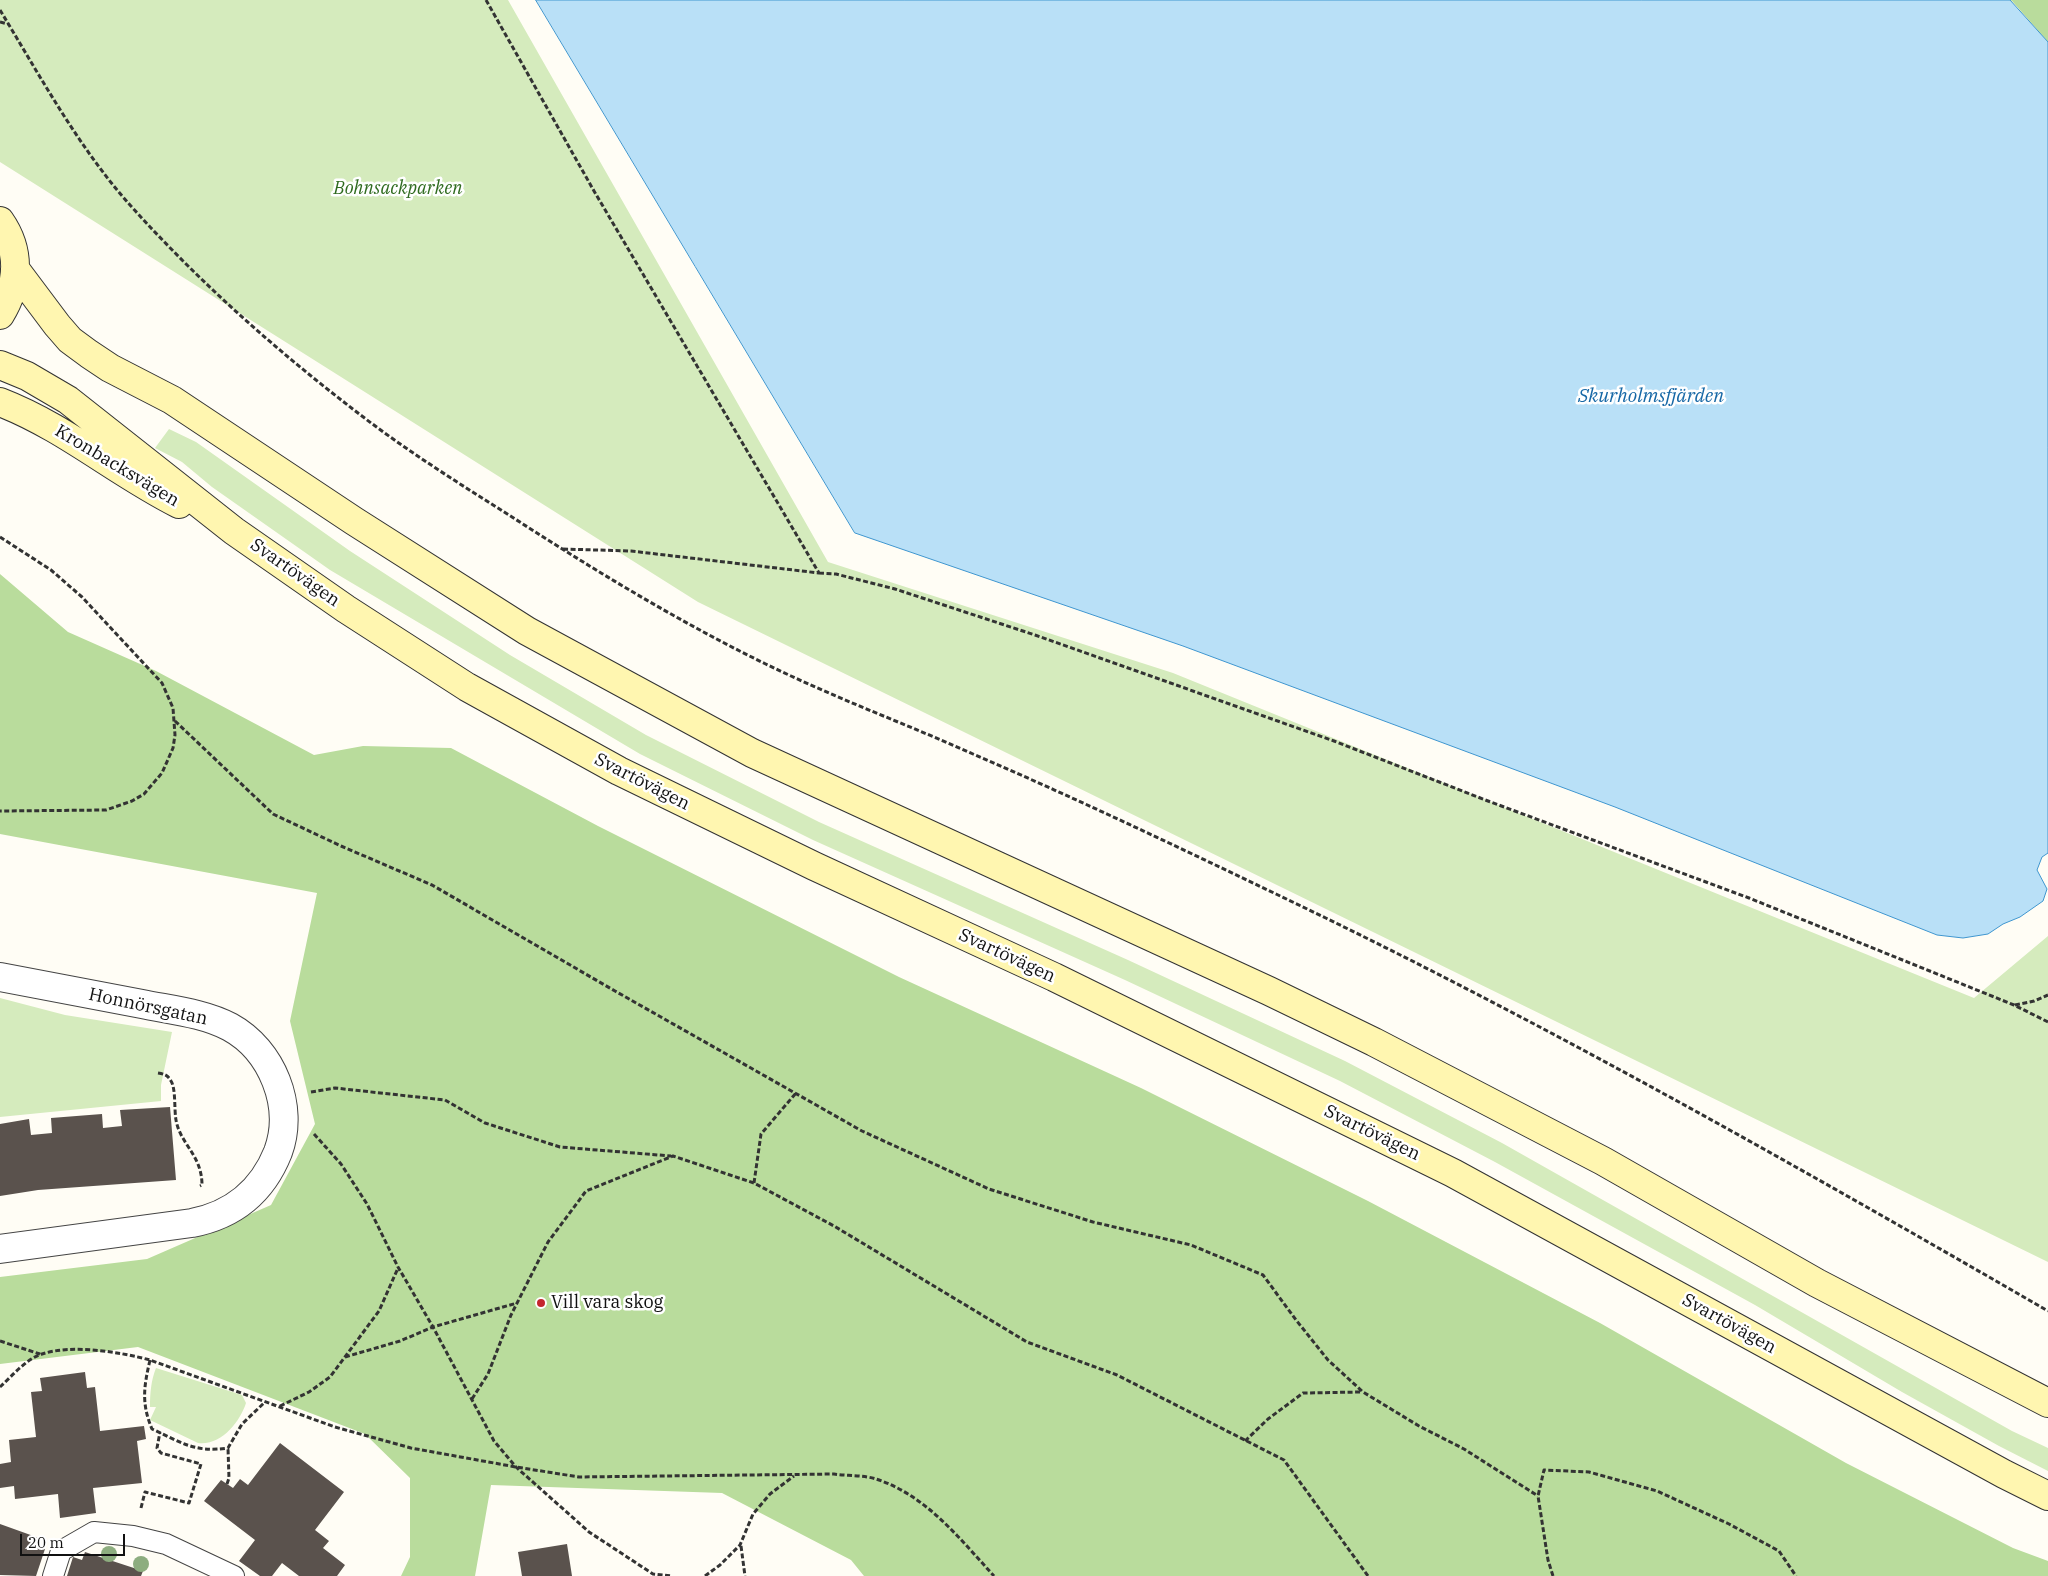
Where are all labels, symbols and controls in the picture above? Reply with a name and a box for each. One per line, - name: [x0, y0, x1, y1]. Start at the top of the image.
- park label: Bohnsackparken: [334, 178, 462, 200]
- water label: Skurholmsfjärden: [1578, 386, 1724, 408]
- street label: Kronbacksvägen: [51, 420, 183, 512]
- street label: Svartövägen: [246, 534, 344, 612]
- street label: Svartövägen: [591, 749, 693, 815]
- street label: Svartövägen: [955, 924, 1059, 988]
- street label: Honnörsgatan: [87, 984, 209, 1030]
- street label: Svartövägen: [1320, 1100, 1424, 1166]
- street label: Svartövägen: [1678, 1289, 1780, 1359]
- place label: Vill vara skog: [551, 1292, 663, 1314]
- marker: Vill vara skog: [535, 1297, 547, 1309]
- scale bar: [22, 1524, 128, 1556]
- text: 20 m: [28, 1533, 64, 1552]

